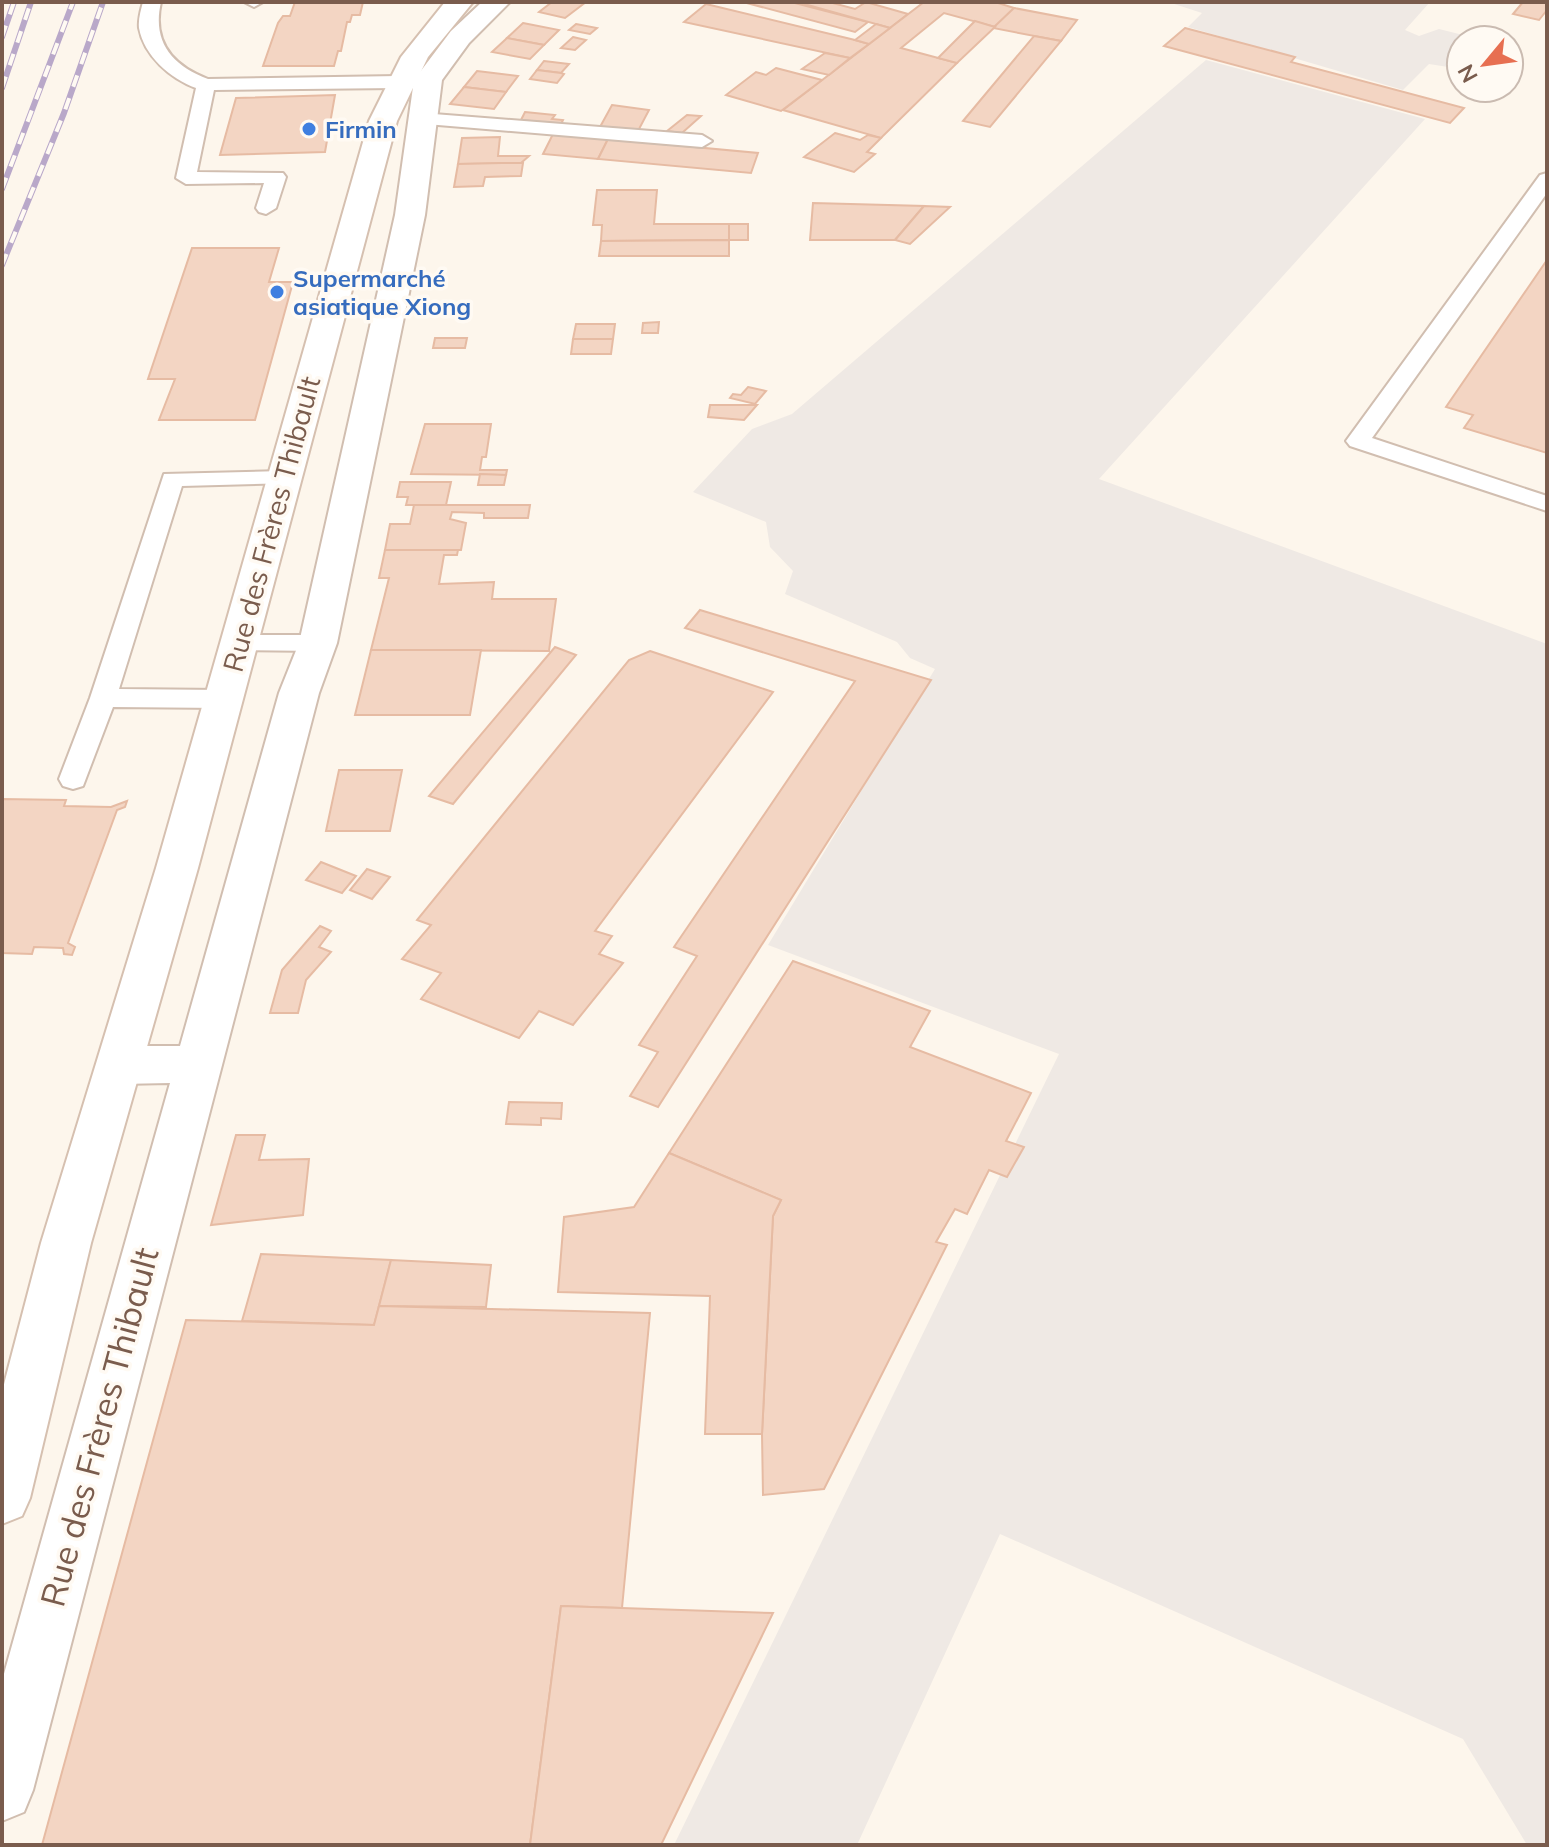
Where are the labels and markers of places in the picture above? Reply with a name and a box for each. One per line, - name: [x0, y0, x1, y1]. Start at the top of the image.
- place label: Firmin: [325, 114, 397, 144]
- marker: Firmin: [300, 120, 318, 138]
- place label: Supermarché asiatique Xiong: [293, 263, 471, 321]
- marker: Supermarché asiatique Xiong: [268, 283, 286, 301]

